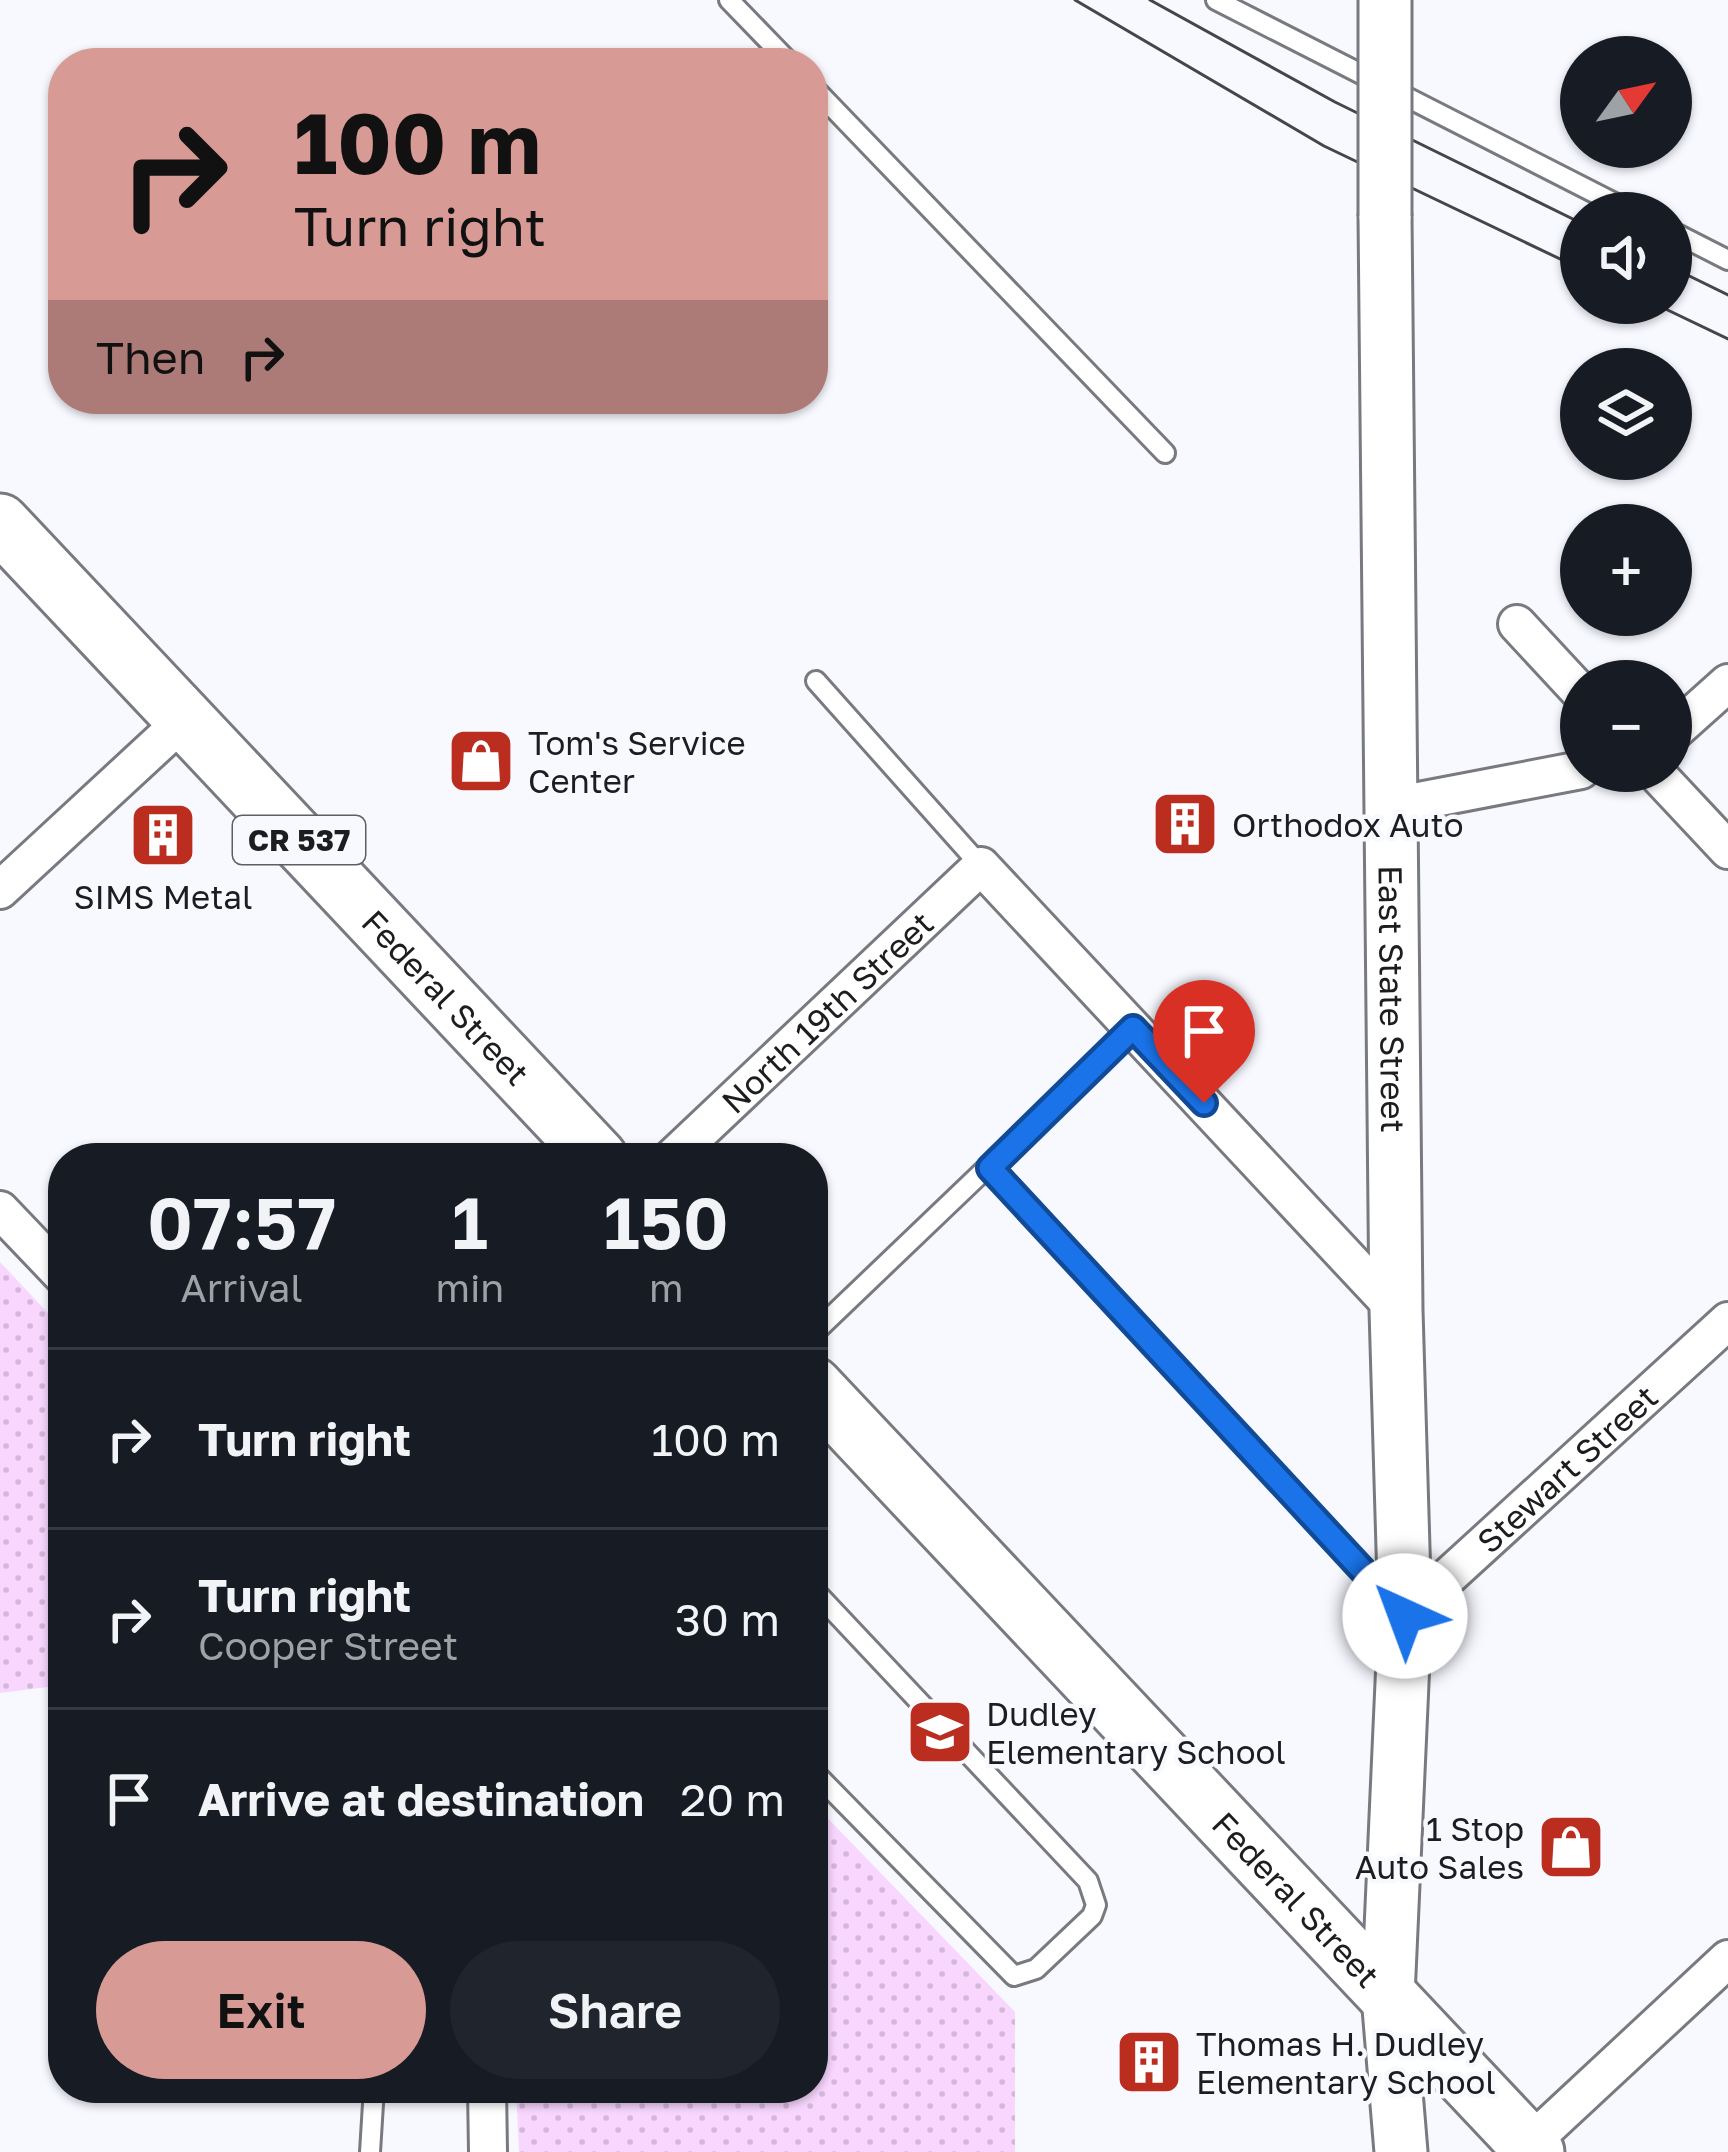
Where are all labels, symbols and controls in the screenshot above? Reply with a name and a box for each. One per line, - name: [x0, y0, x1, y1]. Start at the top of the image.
- north arrow: [1560, 36, 1692, 168]
- map controls: [1560, 36, 1692, 792]
- text: 100 m: [294, 92, 541, 192]
- icon: right: [96, 96, 252, 252]
- button: sound: [1560, 192, 1692, 324]
- text: Turn right: [294, 193, 546, 258]
- icon: right: [229, 324, 295, 390]
- text: Then: [96, 330, 205, 384]
- button: layers: [1560, 348, 1692, 480]
- button: +: [1560, 504, 1692, 636]
- button: −: [1560, 660, 1692, 792]
- place label: Tom's Service Center: [528, 723, 746, 800]
- shop icon: Tom's Service Center: [446, 726, 516, 796]
- building icon: Orthodox Auto: [1150, 789, 1220, 859]
- building icon: SIMS Metal: [128, 800, 198, 870]
- place label: Orthodox Auto: [1232, 805, 1464, 844]
- road number: CR 537: [233, 816, 365, 864]
- street label: East State Street: [1372, 865, 1414, 1133]
- place label: SIMS Metal: [73, 877, 253, 916]
- street label: Federal Street: [355, 901, 538, 1092]
- street label: North 19th Street: [713, 903, 940, 1121]
- pin: [1153, 980, 1255, 1103]
- icon: arrive: [1171, 998, 1237, 1064]
- text: 07:57: [147, 1178, 336, 1265]
- text: 1: [452, 1178, 488, 1265]
- text: 150: [603, 1178, 729, 1265]
- text: Arrival: [181, 1264, 303, 1311]
- text: min: [435, 1264, 504, 1311]
- text: m: [649, 1264, 683, 1311]
- street label: Stewart Street: [1469, 1376, 1665, 1560]
- icon: right: [96, 1406, 162, 1472]
- text: Turn right: [198, 1412, 411, 1466]
- text: 100 m: [651, 1412, 780, 1466]
- position arrow: [1342, 1553, 1468, 1679]
- text: Turn right: [198, 1568, 411, 1622]
- icon: right: [96, 1586, 162, 1652]
- text: 30 m: [675, 1592, 780, 1646]
- text: Cooper Street: [198, 1622, 458, 1669]
- place label: Dudley Elementary School: [986, 1694, 1286, 1771]
- school or university icon: Dudley Elementary School: [905, 1697, 975, 1767]
- icon: arrive: [96, 1766, 162, 1832]
- text: Arrive at destination: [198, 1772, 644, 1826]
- text: 20 m: [680, 1772, 785, 1826]
- street label: Federal Street: [1205, 1804, 1388, 1994]
- place label: 1 Stop Auto Sales: [1355, 1809, 1524, 1886]
- shop icon: 1 Stop Auto Sales: [1536, 1812, 1606, 1882]
- button: Exit: [96, 1941, 426, 2079]
- button: Share: [450, 1941, 780, 2079]
- place label: Thomas H. Dudley Elementary School: [1196, 2024, 1496, 2101]
- building icon: Thomas H. Dudley Elementary School: [1114, 2027, 1184, 2097]

